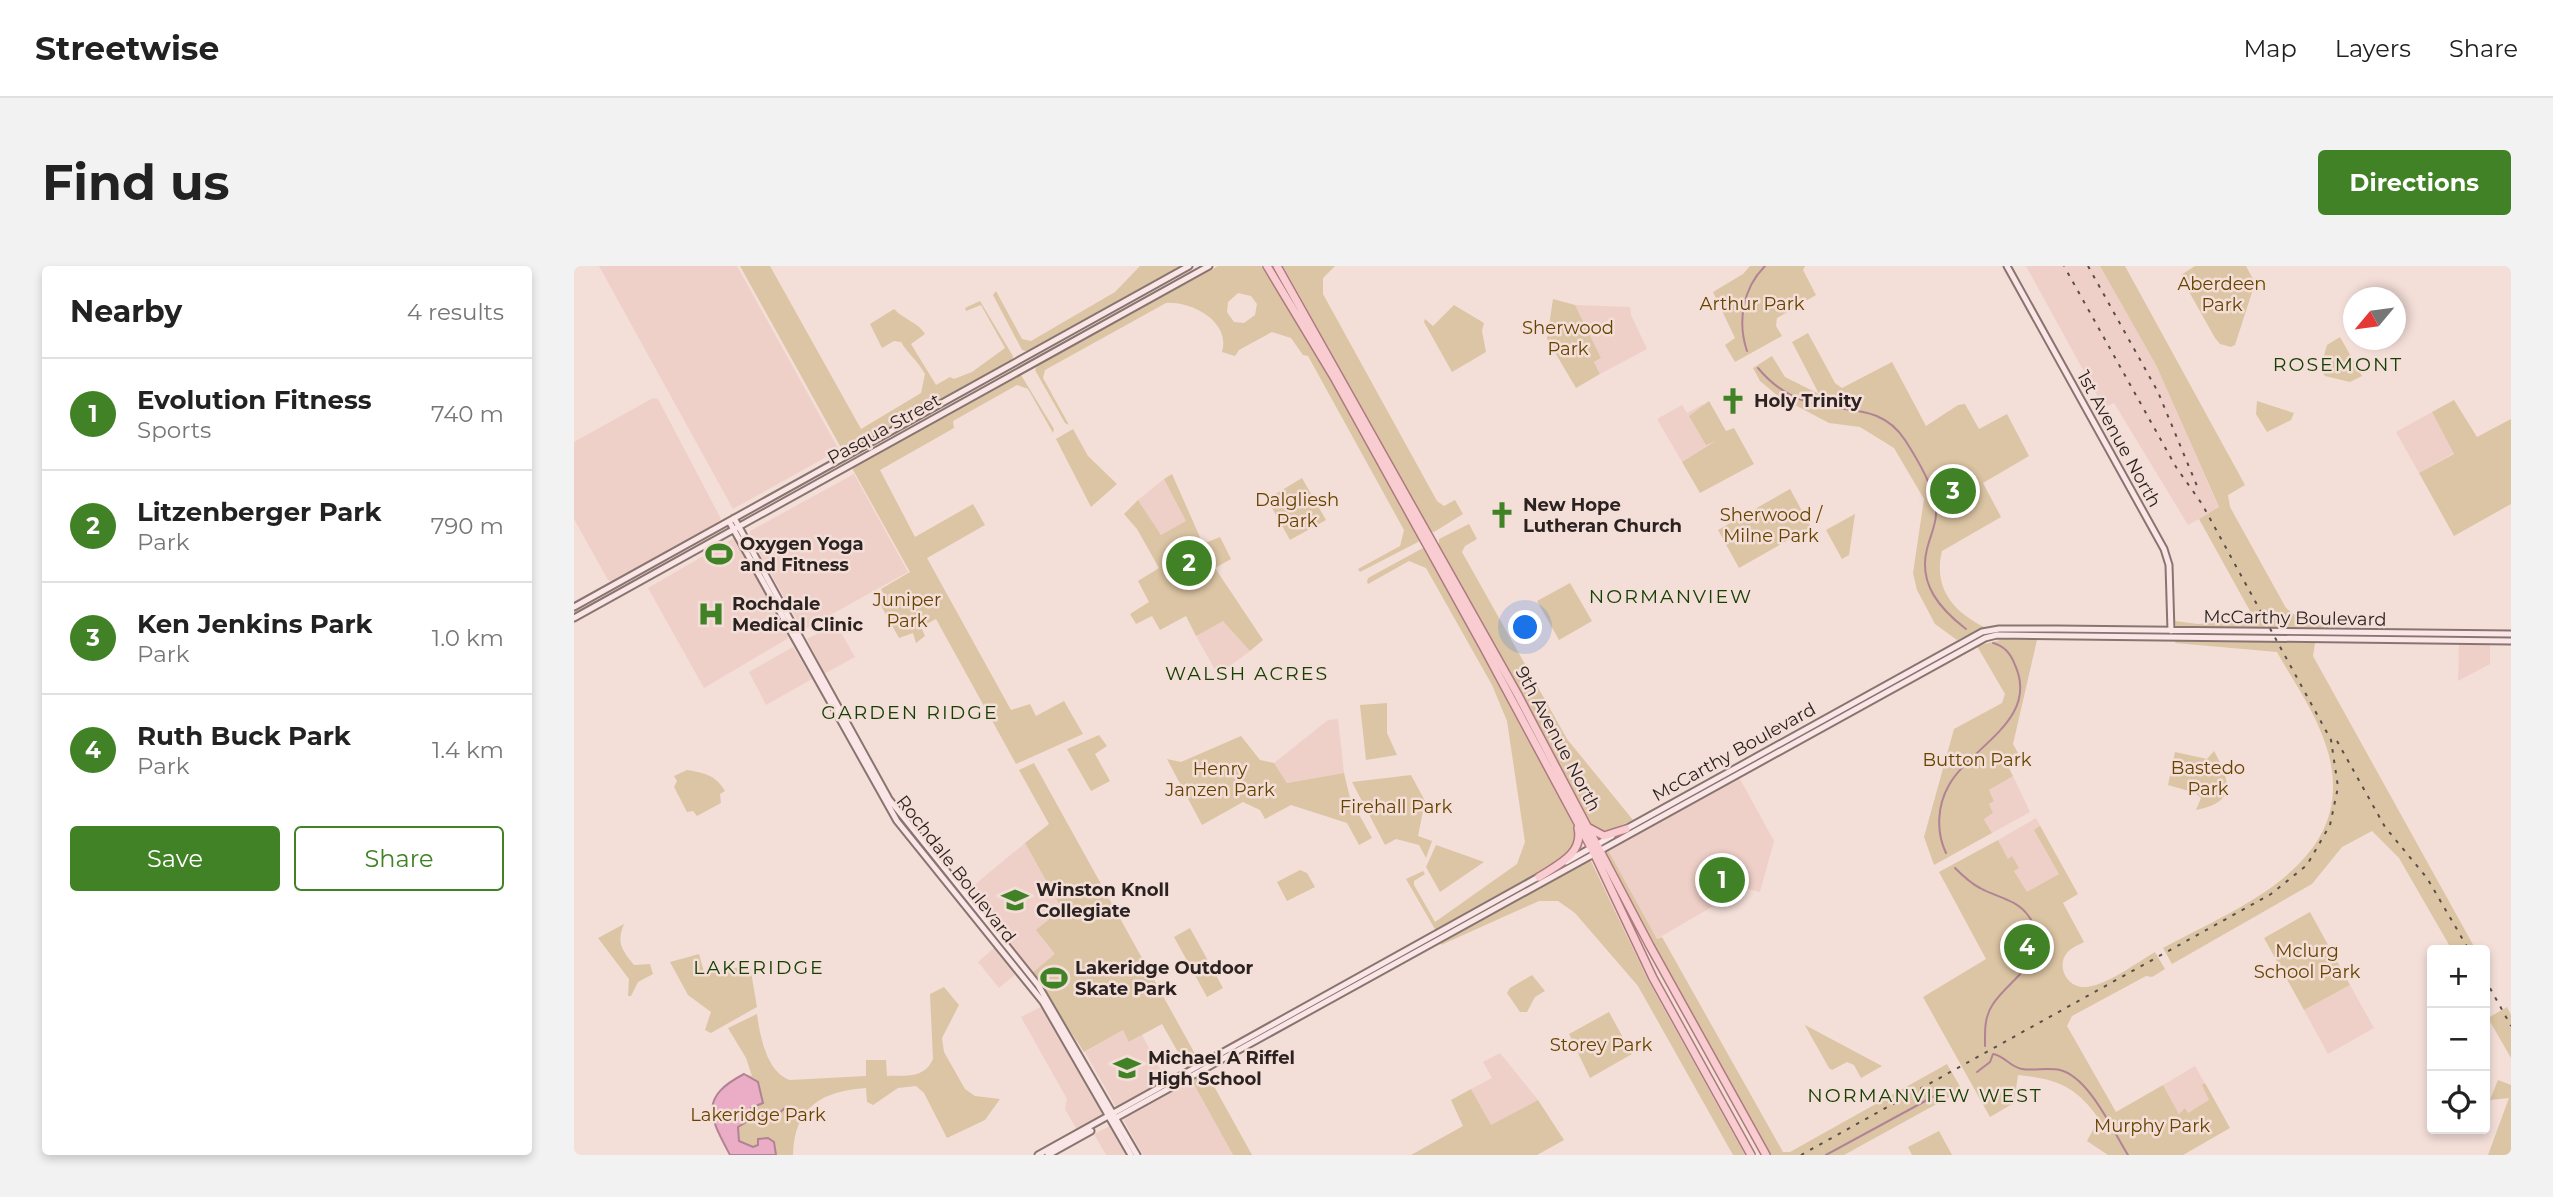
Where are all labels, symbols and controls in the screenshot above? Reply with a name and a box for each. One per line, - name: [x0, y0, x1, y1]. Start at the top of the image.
- text: Streetwise: [35, 28, 219, 68]
- text: Map: [2243, 34, 2297, 63]
- text: Layers: [2335, 34, 2411, 63]
- text: Share: [2449, 34, 2518, 63]
- button: Directions: [2318, 150, 2511, 215]
- text: Find us: [42, 153, 230, 212]
- park label: Aberdeen Park: [2177, 273, 2267, 316]
- north arrow: [2343, 287, 2406, 350]
- text: Nearby: [70, 293, 182, 330]
- park label: Arthur Park: [1699, 293, 1805, 315]
- text: 4 results: [407, 298, 504, 326]
- park label: Sherwood Park: [1522, 317, 1614, 360]
- district label: ROSEMONT: [2273, 353, 2403, 376]
- street label: 1st Avenue North: [2072, 367, 2166, 511]
- text: Evolution Fitness: [137, 384, 372, 416]
- church icon: Holy Trinity: [1718, 386, 1748, 416]
- street label: Pasqua Street: [824, 389, 944, 469]
- place label: Holy Trinity: [1754, 390, 1862, 412]
- text: 1: [88, 400, 98, 428]
- text: 740 m: [431, 400, 504, 428]
- text: Sports: [137, 416, 211, 444]
- pin: 3: [1930, 465, 1976, 517]
- park label: Dalgliesh Park: [1255, 489, 1339, 532]
- place label: New Hope Lutheran Church: [1523, 494, 1682, 537]
- text: Litzenberger Park: [137, 496, 381, 528]
- church icon: New Hope Lutheran Church: [1487, 500, 1517, 530]
- park label: Sherwood / Milne Park: [1720, 504, 1823, 547]
- text: 2: [86, 512, 100, 540]
- text: 790 m: [431, 512, 504, 540]
- text: Park: [137, 528, 190, 556]
- place label: Oxygen Yoga and Fitness: [740, 533, 864, 576]
- pin: 2: [1166, 537, 1212, 589]
- sports icon: Oxygen Yoga and Fitness: [704, 539, 734, 569]
- district label: NORMANVIEW: [1589, 585, 1753, 608]
- park label: Juniper Park: [872, 589, 941, 632]
- place label: Rochdale Medical Clinic: [732, 593, 863, 636]
- hospital icon: Rochdale Medical Clinic: [696, 599, 726, 629]
- street label: McCarthy Boulevard: [2203, 605, 2387, 631]
- text: Ken Jenkins Park: [137, 608, 373, 640]
- your location: [1508, 610, 1542, 644]
- text: 3: [86, 624, 100, 652]
- text: 1.0 km: [432, 624, 504, 652]
- text: Park: [137, 640, 190, 668]
- district label: WALSH ACRES: [1165, 662, 1329, 685]
- street label: 9th Avenue North: [1511, 663, 1605, 815]
- street label: McCarthy Boulevard: [1648, 698, 1820, 806]
- district label: GARDEN RIDGE: [821, 701, 999, 724]
- text: Ruth Buck Park: [137, 720, 351, 752]
- text: 4: [85, 736, 101, 764]
- text: 1.4 km: [432, 736, 504, 764]
- park label: Button Park: [1923, 749, 2032, 771]
- text: Park: [137, 752, 190, 780]
- park label: Bastedo Park: [2171, 757, 2245, 800]
- park label: Henry Janzen Park: [1164, 758, 1275, 801]
- street label: Rochdale Boulevard: [891, 791, 1021, 947]
- park label: Firehall Park: [1340, 796, 1452, 818]
- button: Save: [70, 826, 280, 891]
- button: Share: [294, 826, 504, 891]
- pin: 1: [1699, 854, 1745, 906]
- place label: Winston Knoll Collegiate: [1036, 879, 1169, 922]
- school or university icon: Winston Knoll Collegiate: [1000, 885, 1030, 915]
- pin: 4: [2004, 921, 2050, 973]
- park label: Mclurg School Park: [2254, 940, 2360, 983]
- map controls: [2427, 945, 2490, 1134]
- button: +: [2427, 945, 2490, 1008]
- district label: LAKERIDGE: [693, 956, 825, 979]
- place label: Lakeridge Outdoor Skate Park: [1075, 957, 1254, 1000]
- sports icon: Lakeridge Outdoor Skate Park: [1039, 963, 1069, 993]
- button: −: [2427, 1008, 2490, 1071]
- park label: Storey Park: [1550, 1034, 1653, 1056]
- place label: Michael A Riffel High School: [1148, 1047, 1295, 1090]
- school or university icon: Michael A Riffel High School: [1112, 1053, 1142, 1083]
- button: locate: [2427, 1071, 2490, 1134]
- district label: NORMANVIEW WEST: [1807, 1084, 2043, 1107]
- park label: Lakeridge Park: [690, 1104, 826, 1126]
- park label: Murphy Park: [2094, 1115, 2210, 1137]

